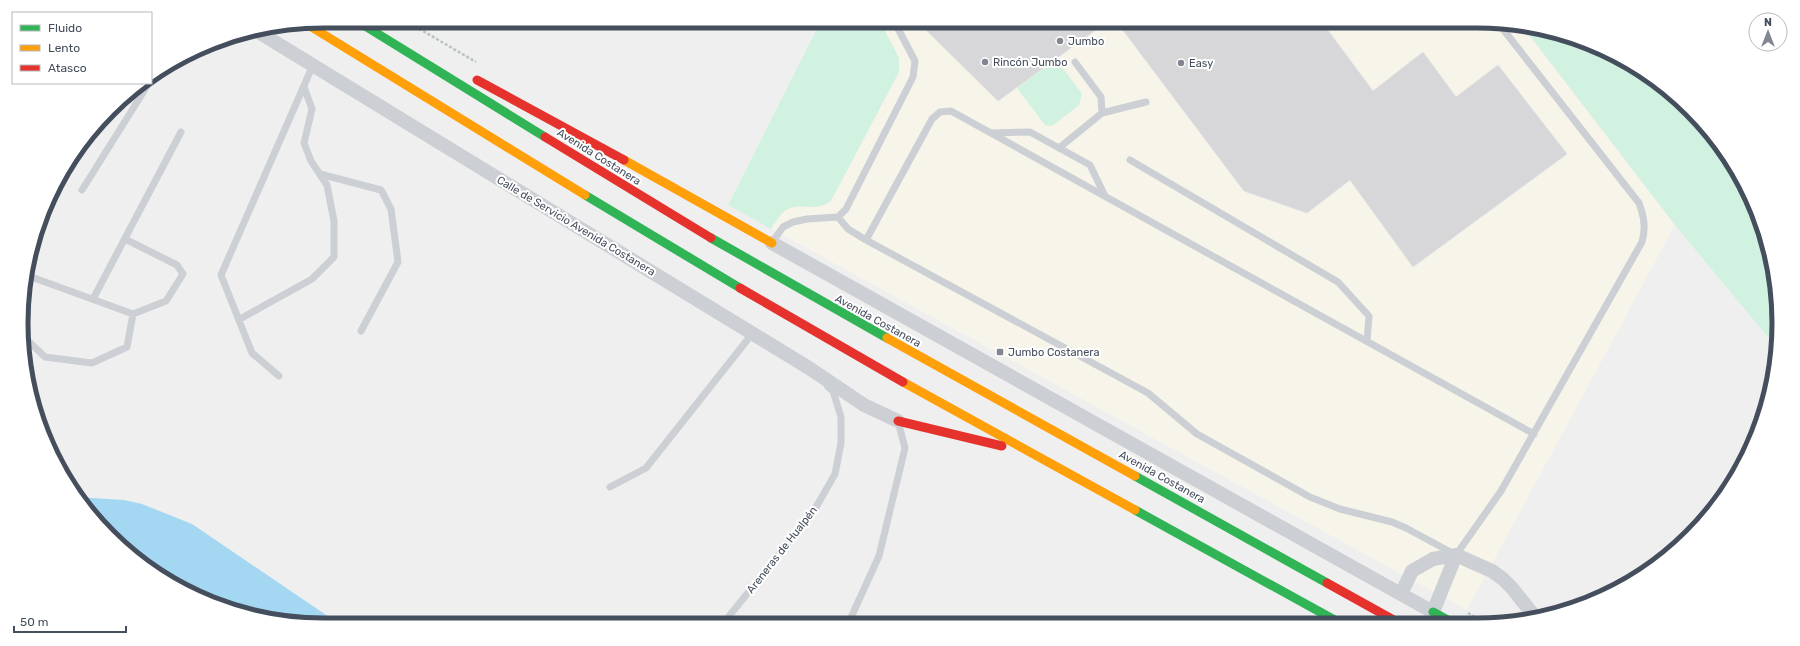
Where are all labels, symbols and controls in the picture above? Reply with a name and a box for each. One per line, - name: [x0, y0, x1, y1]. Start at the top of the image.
- legend: [12, 12, 152, 84]
- north arrow: [1748, 12, 1788, 52]
- text: N: [1764, 16, 1772, 29]
- text: Fluido: [48, 21, 82, 35]
- place label: Jumbo: [1068, 35, 1104, 48]
- marker: Jumbo: [1055, 36, 1065, 46]
- text: Lento: [48, 41, 80, 55]
- place label: Rincón Jumbo: [993, 56, 1067, 69]
- marker: Rincón Jumbo: [980, 57, 990, 67]
- place label: Easy: [1189, 57, 1213, 70]
- marker: Easy: [1176, 58, 1186, 68]
- text: Atasco: [48, 61, 87, 75]
- street label: Avenida Costanera: [555, 126, 643, 188]
- street label: Calle de Servicio Avenida Costanera: [494, 173, 658, 279]
- street label: Avenida Costanera: [833, 292, 923, 350]
- place label: Jumbo Costanera: [1008, 346, 1100, 359]
- marker: Jumbo Costanera: [995, 347, 1005, 357]
- street label: Avenida Costanera: [1117, 448, 1207, 506]
- street label: Areneras de Hualpén: [744, 504, 820, 596]
- scale bar: [14, 608, 126, 634]
- text: 50 m: [20, 615, 48, 629]

